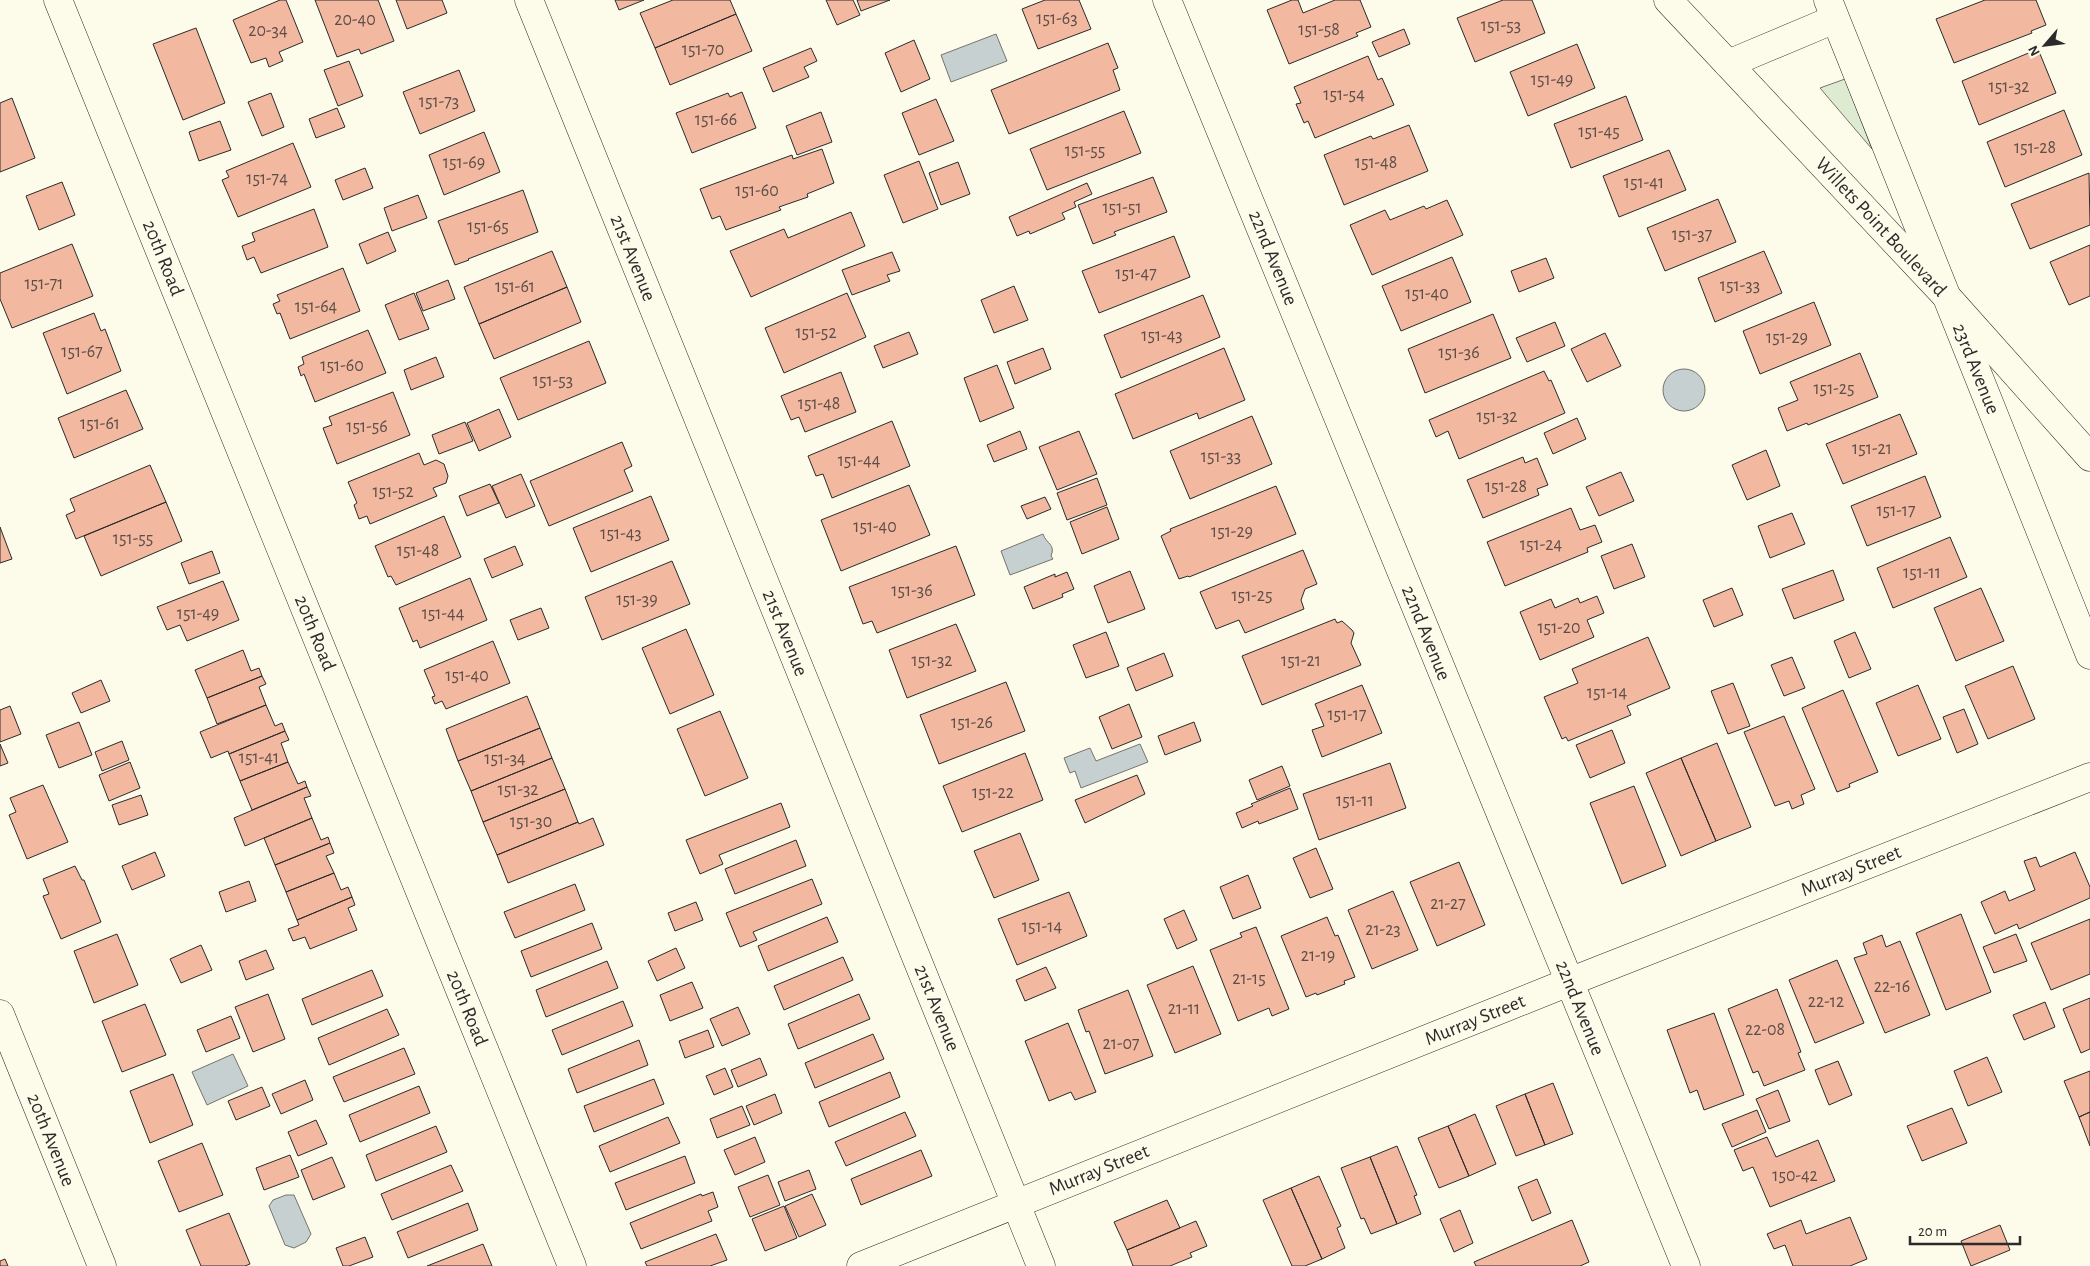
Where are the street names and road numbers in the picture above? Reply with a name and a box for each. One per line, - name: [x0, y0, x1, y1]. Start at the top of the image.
- street label: Willets Point Boulevard: [1812, 154, 1950, 300]
- street label: 22nd Avenue: [1245, 208, 1301, 308]
- street label: 21st Avenue: [607, 212, 659, 304]
- street label: 20th Road: [139, 217, 187, 299]
- street label: 23rd Avenue: [1949, 321, 2003, 417]
- street label: 22nd Avenue: [1398, 583, 1454, 683]
- street label: 21st Avenue: [759, 587, 811, 679]
- street label: 20th Road: [291, 592, 339, 674]
- street label: Murray Street: [1798, 842, 1904, 900]
- street label: 22nd Avenue: [1552, 958, 1608, 1058]
- street label: 21st Avenue: [911, 962, 963, 1054]
- street label: 20th Road: [443, 967, 491, 1049]
- street label: Murray Street: [1422, 991, 1528, 1049]
- street label: 20th Avenue: [23, 1091, 79, 1189]
- street label: Murray Street: [1046, 1141, 1152, 1199]

